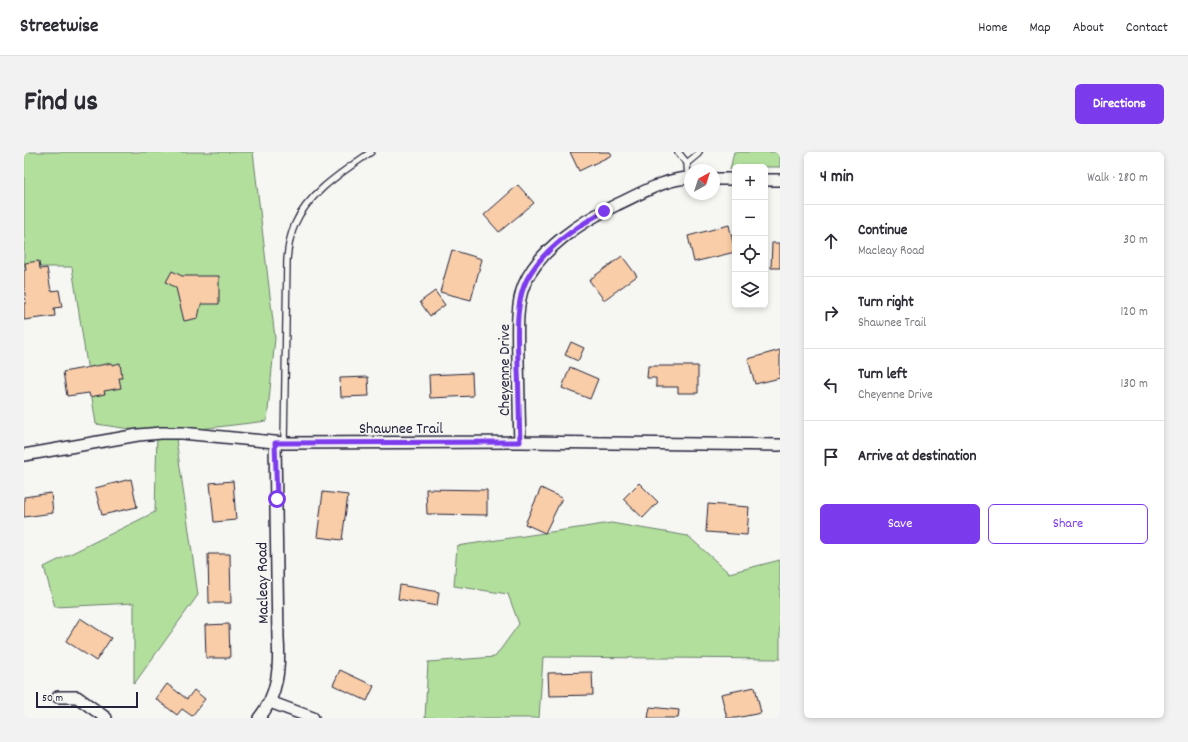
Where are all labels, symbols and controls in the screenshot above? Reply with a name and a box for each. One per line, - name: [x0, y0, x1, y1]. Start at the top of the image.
- text: Streetwise: [20, 14, 98, 41]
- text: Home: [978, 18, 1007, 38]
- text: Map: [1029, 18, 1051, 38]
- text: About: [1073, 18, 1104, 38]
- text: Contact: [1126, 18, 1168, 38]
- text: Find us: [24, 84, 98, 124]
- button: Directions: [1075, 84, 1164, 124]
- north arrow: [684, 164, 720, 200]
- map controls: [732, 164, 768, 308]
- button: +: [732, 164, 768, 200]
- text: 4 min: [820, 166, 854, 190]
- text: Walk · 280 m: [1087, 169, 1148, 188]
- button: −: [732, 200, 768, 236]
- route end: [595, 202, 613, 220]
- text: Continue: [858, 220, 907, 242]
- icon: ahead: [820, 230, 842, 252]
- text: 30 m: [1123, 231, 1148, 250]
- button: locate: [732, 236, 768, 272]
- text: Macleay Road: [858, 242, 924, 261]
- button: layers: [732, 272, 768, 308]
- text: Turn right: [858, 292, 914, 314]
- icon: right: [820, 302, 842, 324]
- text: 120 m: [1120, 303, 1148, 322]
- text: Shawnee Trail: [858, 314, 926, 333]
- street label: Cheyenne Drive: [494, 324, 517, 416]
- text: Turn left: [858, 364, 907, 386]
- icon: left: [820, 374, 842, 396]
- text: 130 m: [1120, 375, 1148, 394]
- text: Cheyenne Drive: [858, 386, 933, 405]
- street label: Shawnee Trail: [359, 418, 443, 441]
- icon: arrive: [820, 446, 842, 468]
- text: Arrive at destination: [858, 446, 976, 468]
- route start: [268, 490, 286, 508]
- button: Save: [820, 504, 980, 544]
- button: Share: [988, 504, 1148, 544]
- street label: Macleay Road: [251, 542, 276, 624]
- scale bar: [36, 690, 138, 709]
- text: 50 m: [42, 691, 63, 707]

